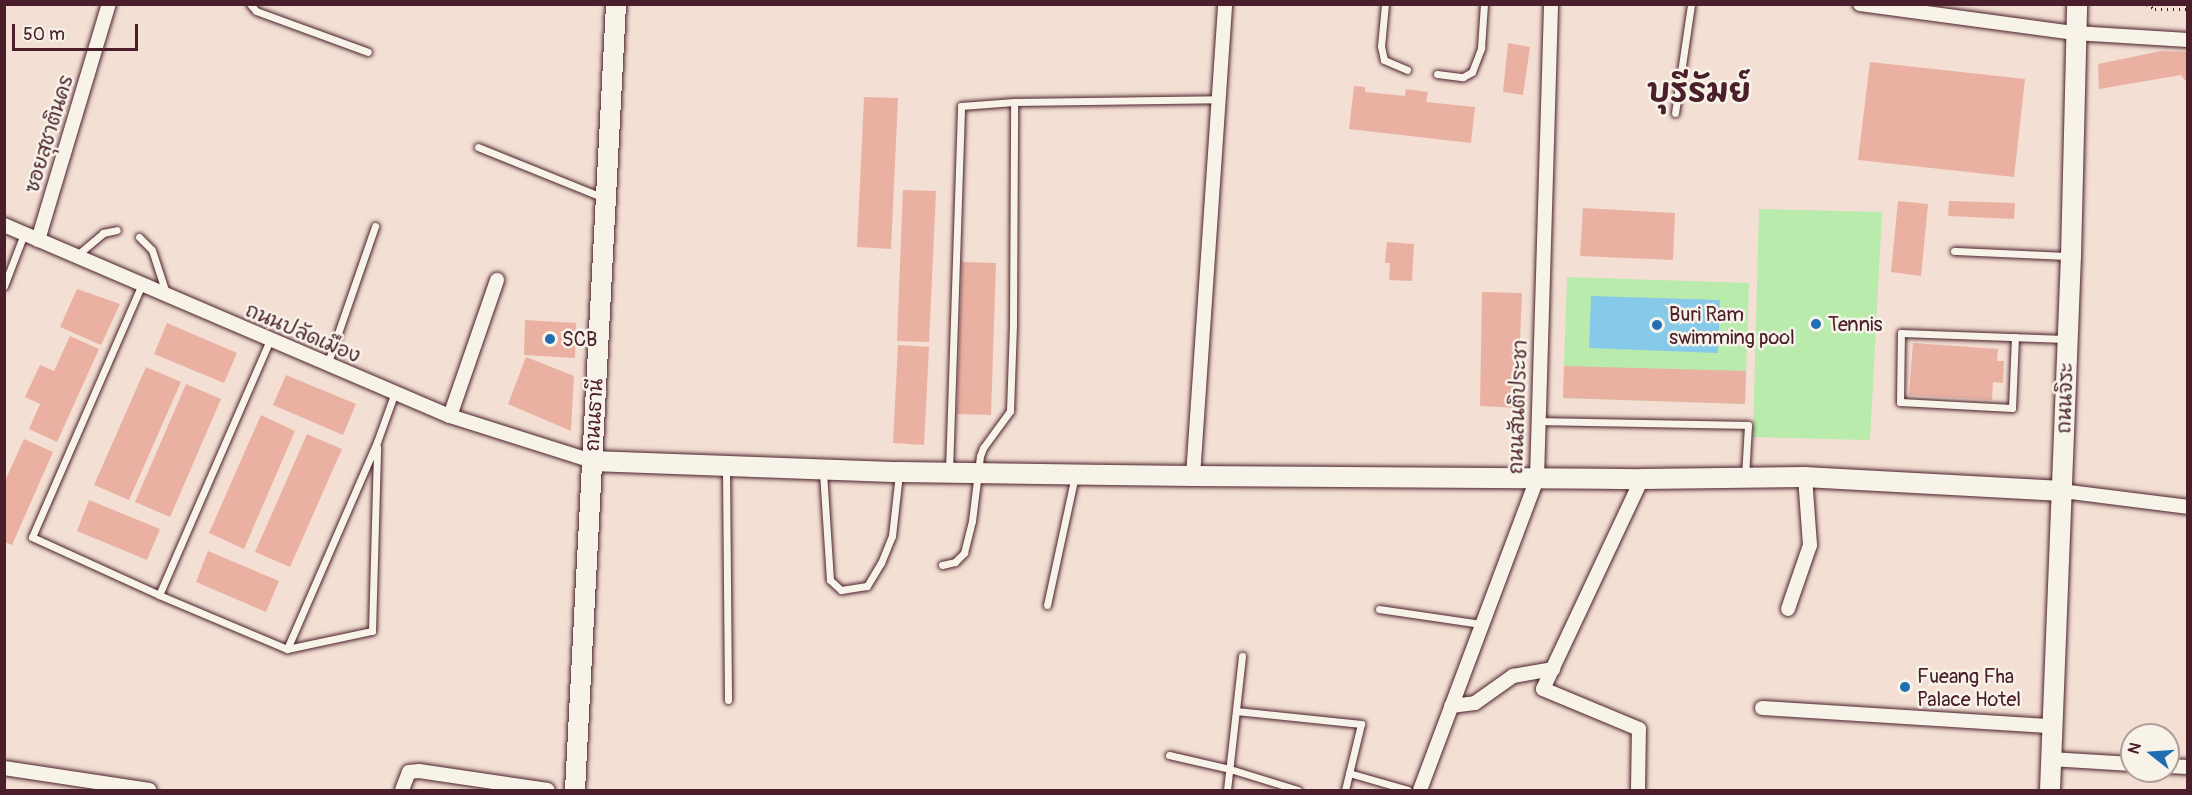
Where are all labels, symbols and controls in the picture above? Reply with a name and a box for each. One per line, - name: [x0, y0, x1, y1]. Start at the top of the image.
- scale bar: [15, 12, 141, 50]
- text: 50 m: [23, 23, 65, 46]
- street label: ซอยสุชาตินคร: [20, 72, 78, 196]
- district label: บุรีรัมย์: [1647, 73, 1751, 111]
- street label: ถนนปลัดเมือง: [242, 298, 364, 368]
- place label: Buri Ram swimming pool: [1669, 302, 1795, 349]
- place label: Tennis: [1828, 312, 1882, 336]
- marker: Tennis: [1809, 317, 1823, 331]
- marker: Buri Ram swimming pool: [1650, 318, 1664, 332]
- place label: SCB: [562, 327, 597, 351]
- marker: SCB: [543, 332, 557, 346]
- street label: ถนนสันติประชา: [1504, 339, 1532, 475]
- street label: ถนนจิระ: [2052, 362, 2078, 434]
- street label: ถนนธานี: [580, 378, 608, 452]
- place label: Fueang Fha Palace Hotel: [1917, 664, 2021, 711]
- marker: Fueang Fha Palace Hotel: [1898, 680, 1912, 694]
- north arrow: [2120, 723, 2180, 783]
- text: N: [2124, 740, 2146, 756]

